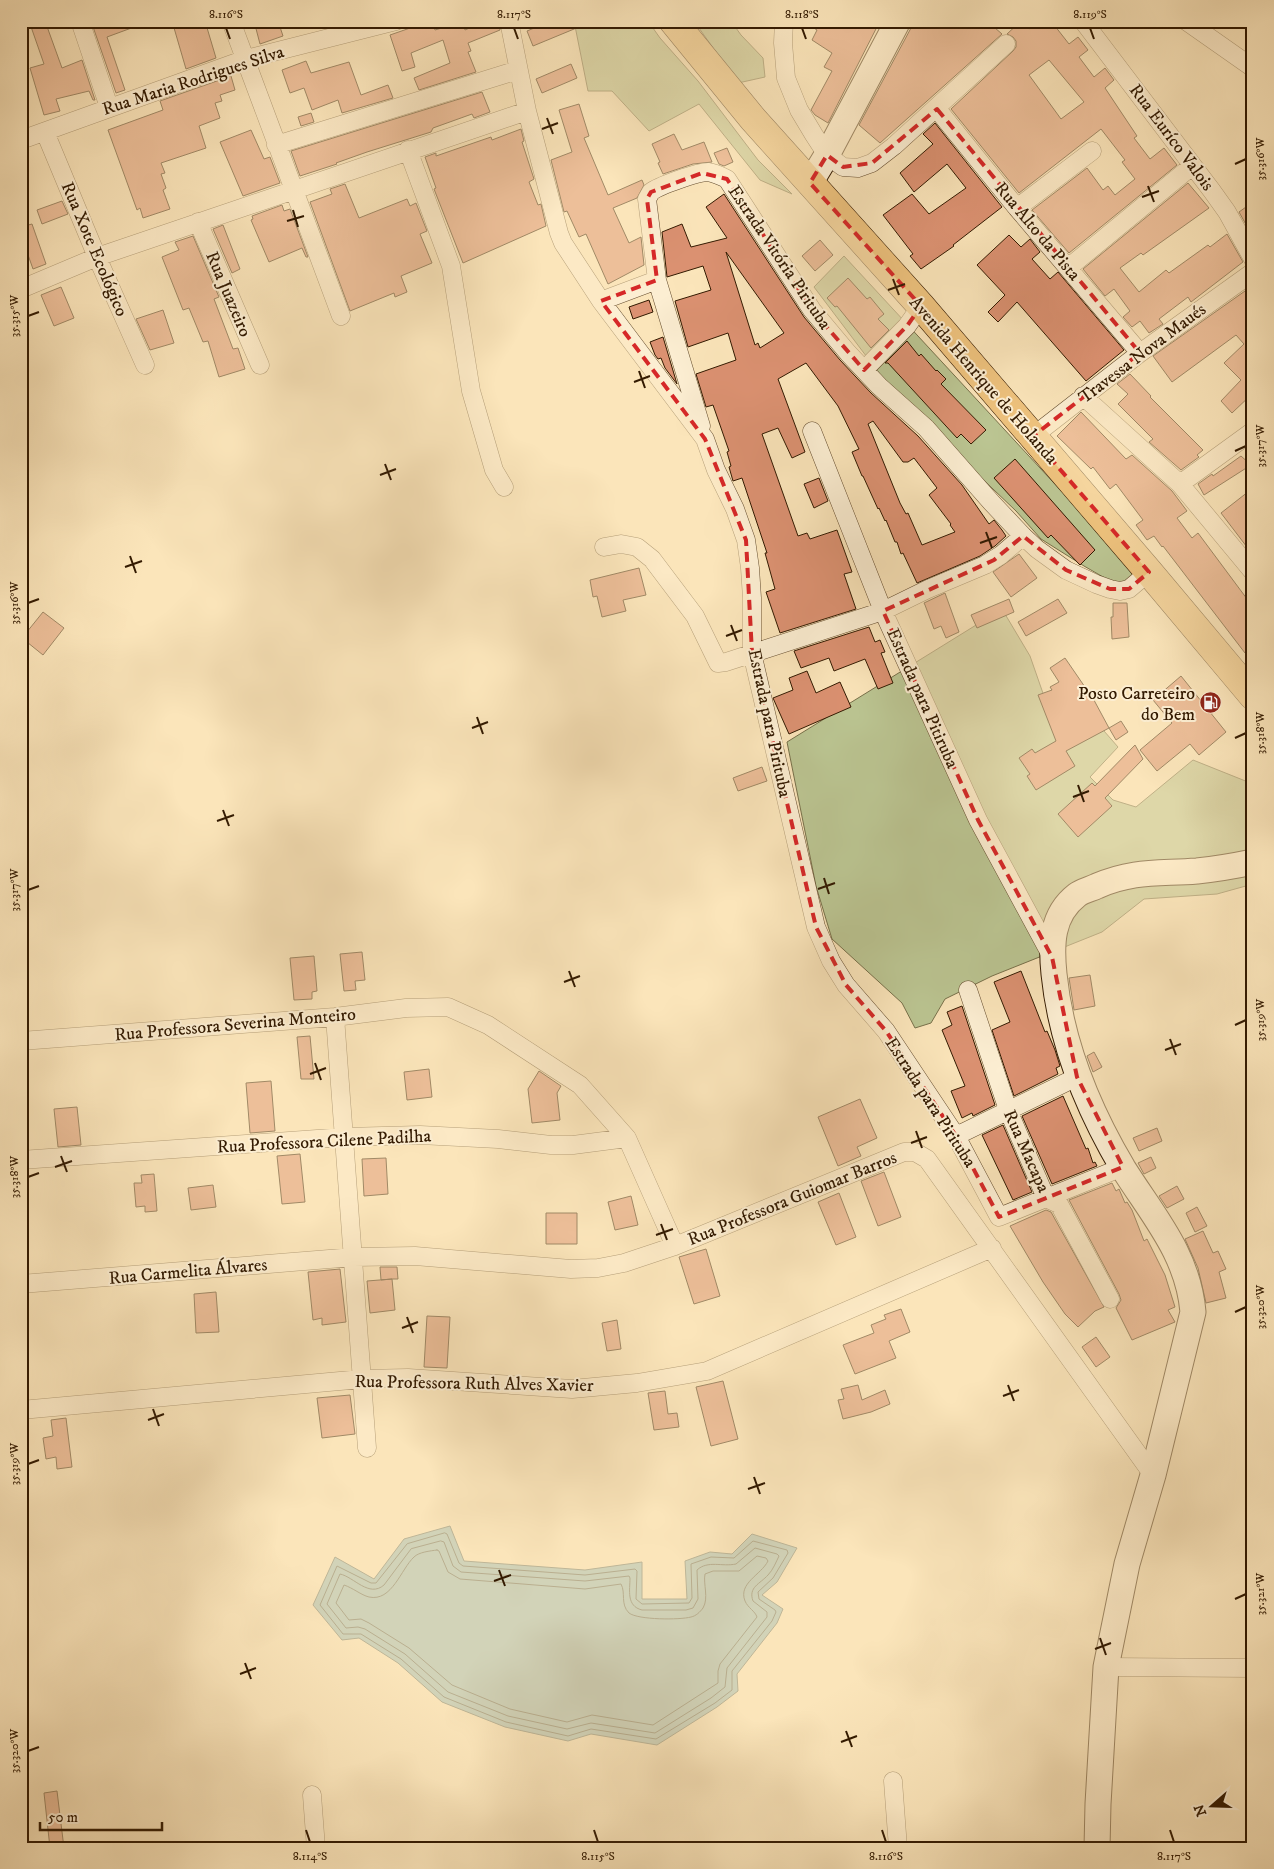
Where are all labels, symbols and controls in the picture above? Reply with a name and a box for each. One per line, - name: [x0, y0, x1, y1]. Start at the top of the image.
- text: 8.116°S: [209, 7, 243, 22]
- text: 8.117°S: [497, 7, 531, 22]
- text: 8.118°S: [785, 7, 819, 22]
- text: 8.119°S: [1073, 7, 1107, 22]
- street label: Rua Maria Rodrigues Silva: [100, 41, 287, 121]
- street label: Rua Euríco Valois: [1124, 80, 1218, 195]
- text: 35.316°W: [1253, 137, 1268, 180]
- street label: Rua Alto da Pista: [989, 178, 1085, 286]
- street label: Rua Xote Ecológico: [56, 179, 132, 320]
- street label: Estrada Vitória Pirituba: [723, 181, 836, 334]
- street label: Rua Juazeiro: [200, 248, 256, 341]
- street label: Avenida Henrique de Holanda: [904, 292, 1063, 470]
- text: 35.315°W: [7, 294, 22, 337]
- street label: Travessa Nova Maués: [1075, 299, 1211, 409]
- text: 35.317°W: [1253, 424, 1268, 467]
- text: 35.316°W: [7, 581, 22, 624]
- street label: Estrada para Pitiruba: [881, 625, 963, 772]
- street label: Estrada para Pirituba: [743, 647, 796, 800]
- place label: Posto Carreteiro do Bem: [1078, 683, 1195, 726]
- fuel station icon: Posto Carreteiro do Bem: [1199, 691, 1223, 715]
- text: 35.318°W: [1253, 711, 1268, 754]
- text: 35.317°W: [7, 868, 22, 911]
- text: 35.319°W: [1253, 998, 1268, 1041]
- street label: Rua Professora Severina Monteiro: [114, 1003, 357, 1047]
- street label: Estrada para Pirituba: [880, 1033, 981, 1172]
- street label: Rua Macapa: [998, 1107, 1054, 1197]
- street label: Rua Professora Cilene Padilha: [216, 1125, 432, 1159]
- street label: Rua Professora Guiomar Barros: [685, 1147, 900, 1251]
- text: 35.318°W: [7, 1155, 22, 1198]
- street label: Rua Carmelita Álvares: [108, 1253, 268, 1290]
- text: 35.320°W: [1253, 1284, 1268, 1329]
- street label: Rua Professora Ruth Alves Xavier: [354, 1371, 594, 1397]
- text: 35.319°W: [7, 1442, 22, 1485]
- text: 35.321°W: [1253, 1572, 1268, 1615]
- text: 35.320°W: [7, 1728, 22, 1773]
- north arrow: [1186, 1782, 1236, 1832]
- scale bar: [40, 1799, 162, 1831]
- text: N: [1190, 1801, 1211, 1819]
- text: 50 m: [48, 1808, 78, 1827]
- text: 8.114°S: [293, 1849, 327, 1864]
- text: 8.115°S: [581, 1849, 615, 1864]
- text: 8.116°S: [869, 1849, 903, 1864]
- text: 8.117°S: [1157, 1849, 1191, 1864]

